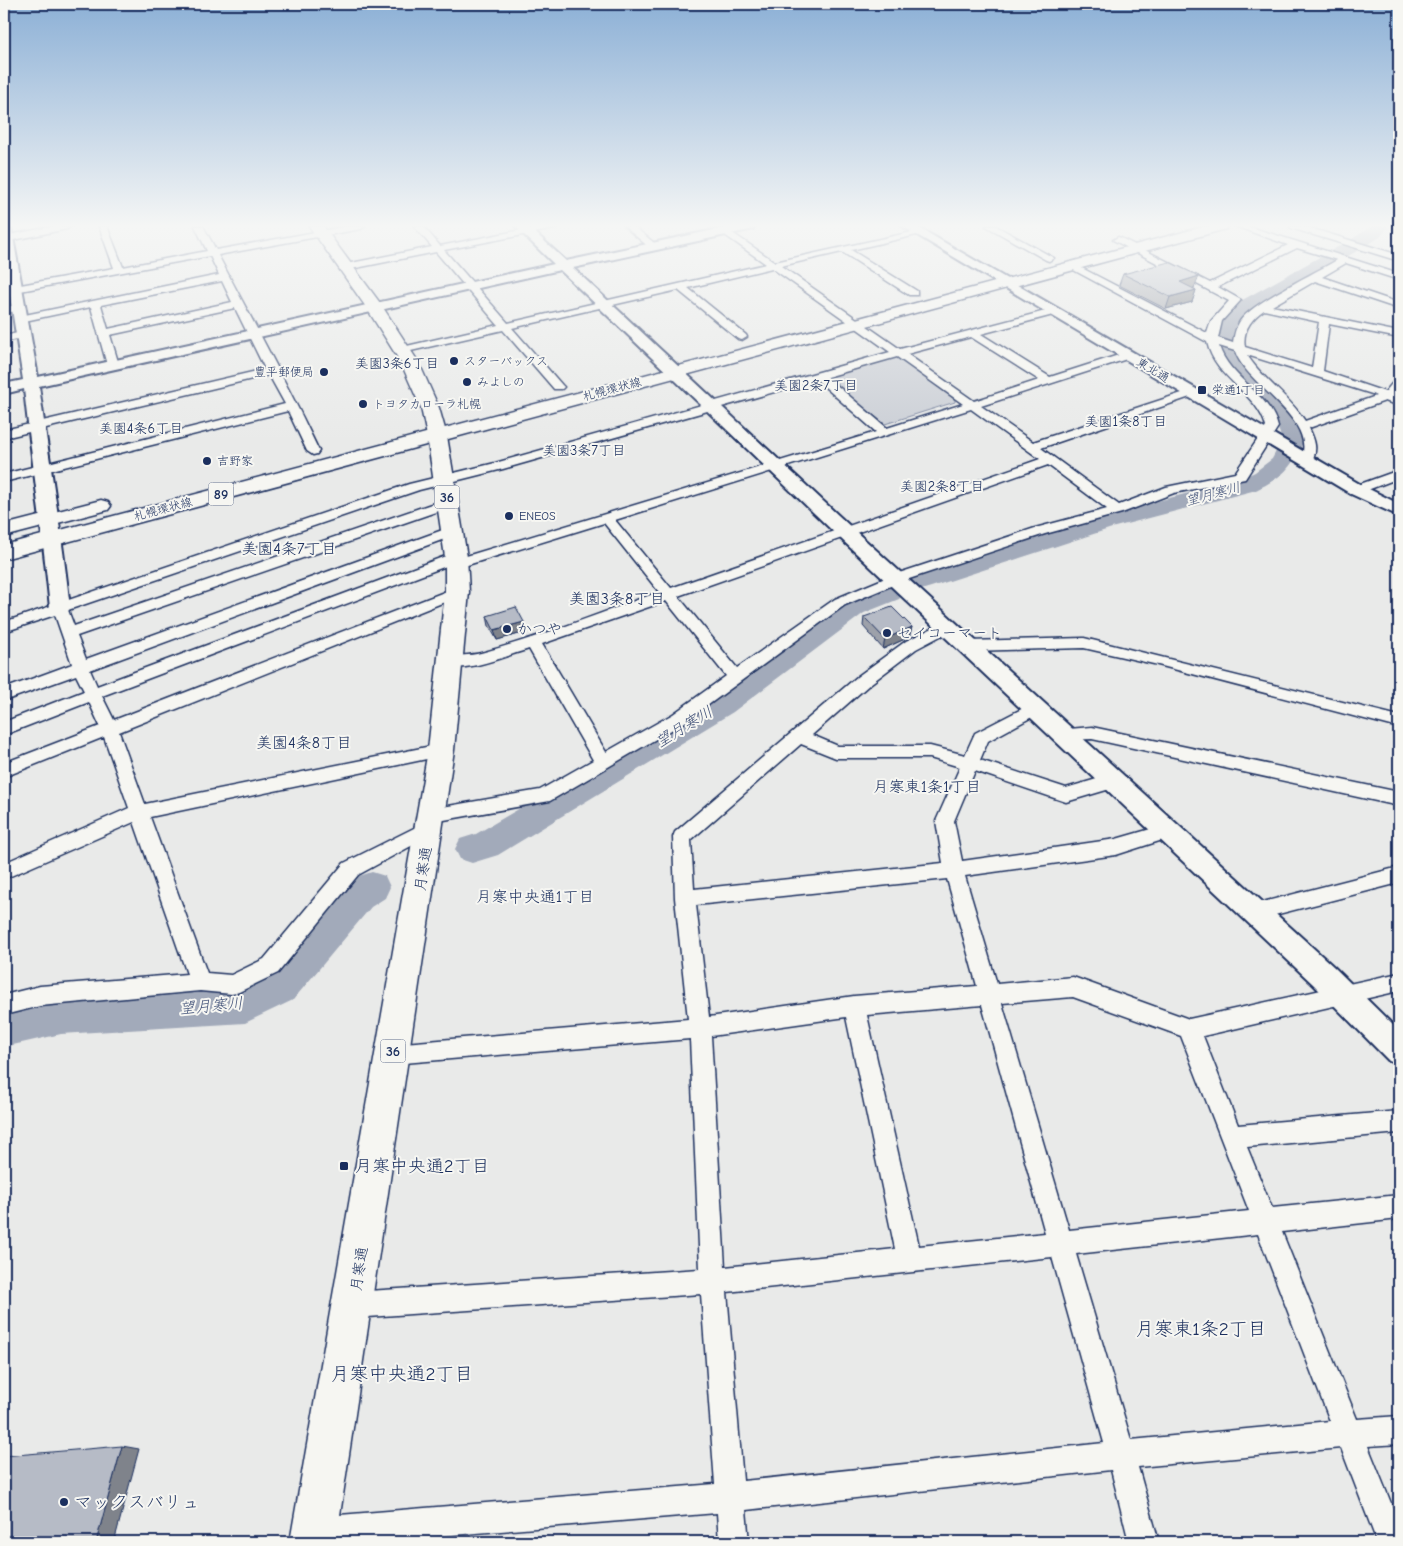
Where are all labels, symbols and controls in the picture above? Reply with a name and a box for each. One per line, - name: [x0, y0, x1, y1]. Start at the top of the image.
- place label: スターバックス: [464, 354, 548, 368]
- district label: 美園3条6丁目: [355, 355, 439, 372]
- marker: スターバックス: [448, 355, 460, 367]
- street label: 東北通: [1134, 355, 1172, 385]
- place label: 豊平郵便局: [254, 365, 314, 379]
- marker: 豊平郵便局: [318, 366, 330, 378]
- street label: 札幌環状線: [581, 374, 643, 404]
- place label: みよしの: [477, 375, 525, 389]
- marker: みよしの: [461, 376, 473, 388]
- district label: 美園2条7丁目: [774, 377, 858, 394]
- place label: 栄通1丁目: [1212, 383, 1265, 397]
- marker: 栄通1丁目: [1196, 384, 1208, 396]
- place label: トヨタカローラ札幌: [373, 397, 481, 411]
- marker: トヨタカローラ札幌: [357, 398, 369, 410]
- district label: 美園1条8丁目: [1085, 413, 1167, 430]
- district label: 美園4条6丁目: [99, 420, 183, 437]
- district label: 美園3条7丁目: [542, 442, 626, 459]
- place label: 吉野家: [217, 454, 253, 468]
- marker: 吉野家: [201, 455, 213, 467]
- district label: 美園2条8丁目: [900, 478, 984, 495]
- water label: 望月寒川: [1184, 479, 1242, 509]
- road number: 89: [208, 482, 234, 506]
- road number: 36: [434, 486, 460, 508]
- street label: 札幌環状線: [132, 494, 194, 524]
- place label: ENEOS: [519, 509, 556, 523]
- marker: ENEOS: [503, 510, 515, 522]
- district label: 美園4条7丁目: [241, 540, 337, 558]
- district label: 美園3条8丁目: [569, 590, 665, 608]
- place label: かつや: [517, 620, 562, 638]
- marker: かつや: [501, 623, 513, 635]
- place label: セイコーマート: [897, 624, 1002, 642]
- marker: セイコーマート: [881, 627, 893, 639]
- water label: 望月寒川: [652, 703, 716, 751]
- district label: 美園4条8丁目: [256, 734, 352, 752]
- district label: 月寒東1条1丁目: [873, 778, 981, 796]
- street label: 月寒通: [411, 845, 435, 893]
- district label: 月寒中央通1丁目: [476, 888, 594, 906]
- water label: 望月寒川: [178, 994, 244, 1018]
- road number: 36: [380, 1040, 406, 1062]
- place label: 月寒中央通2丁目: [354, 1156, 489, 1177]
- marker: 月寒中央通2丁目: [338, 1160, 350, 1172]
- street label: 月寒通: [347, 1245, 371, 1293]
- district label: 月寒東1条2丁目: [1135, 1318, 1267, 1340]
- district label: 月寒中央通2丁目: [331, 1363, 473, 1385]
- place label: マックスバリュ: [74, 1492, 200, 1513]
- marker: マックスバリュ: [58, 1496, 70, 1508]

